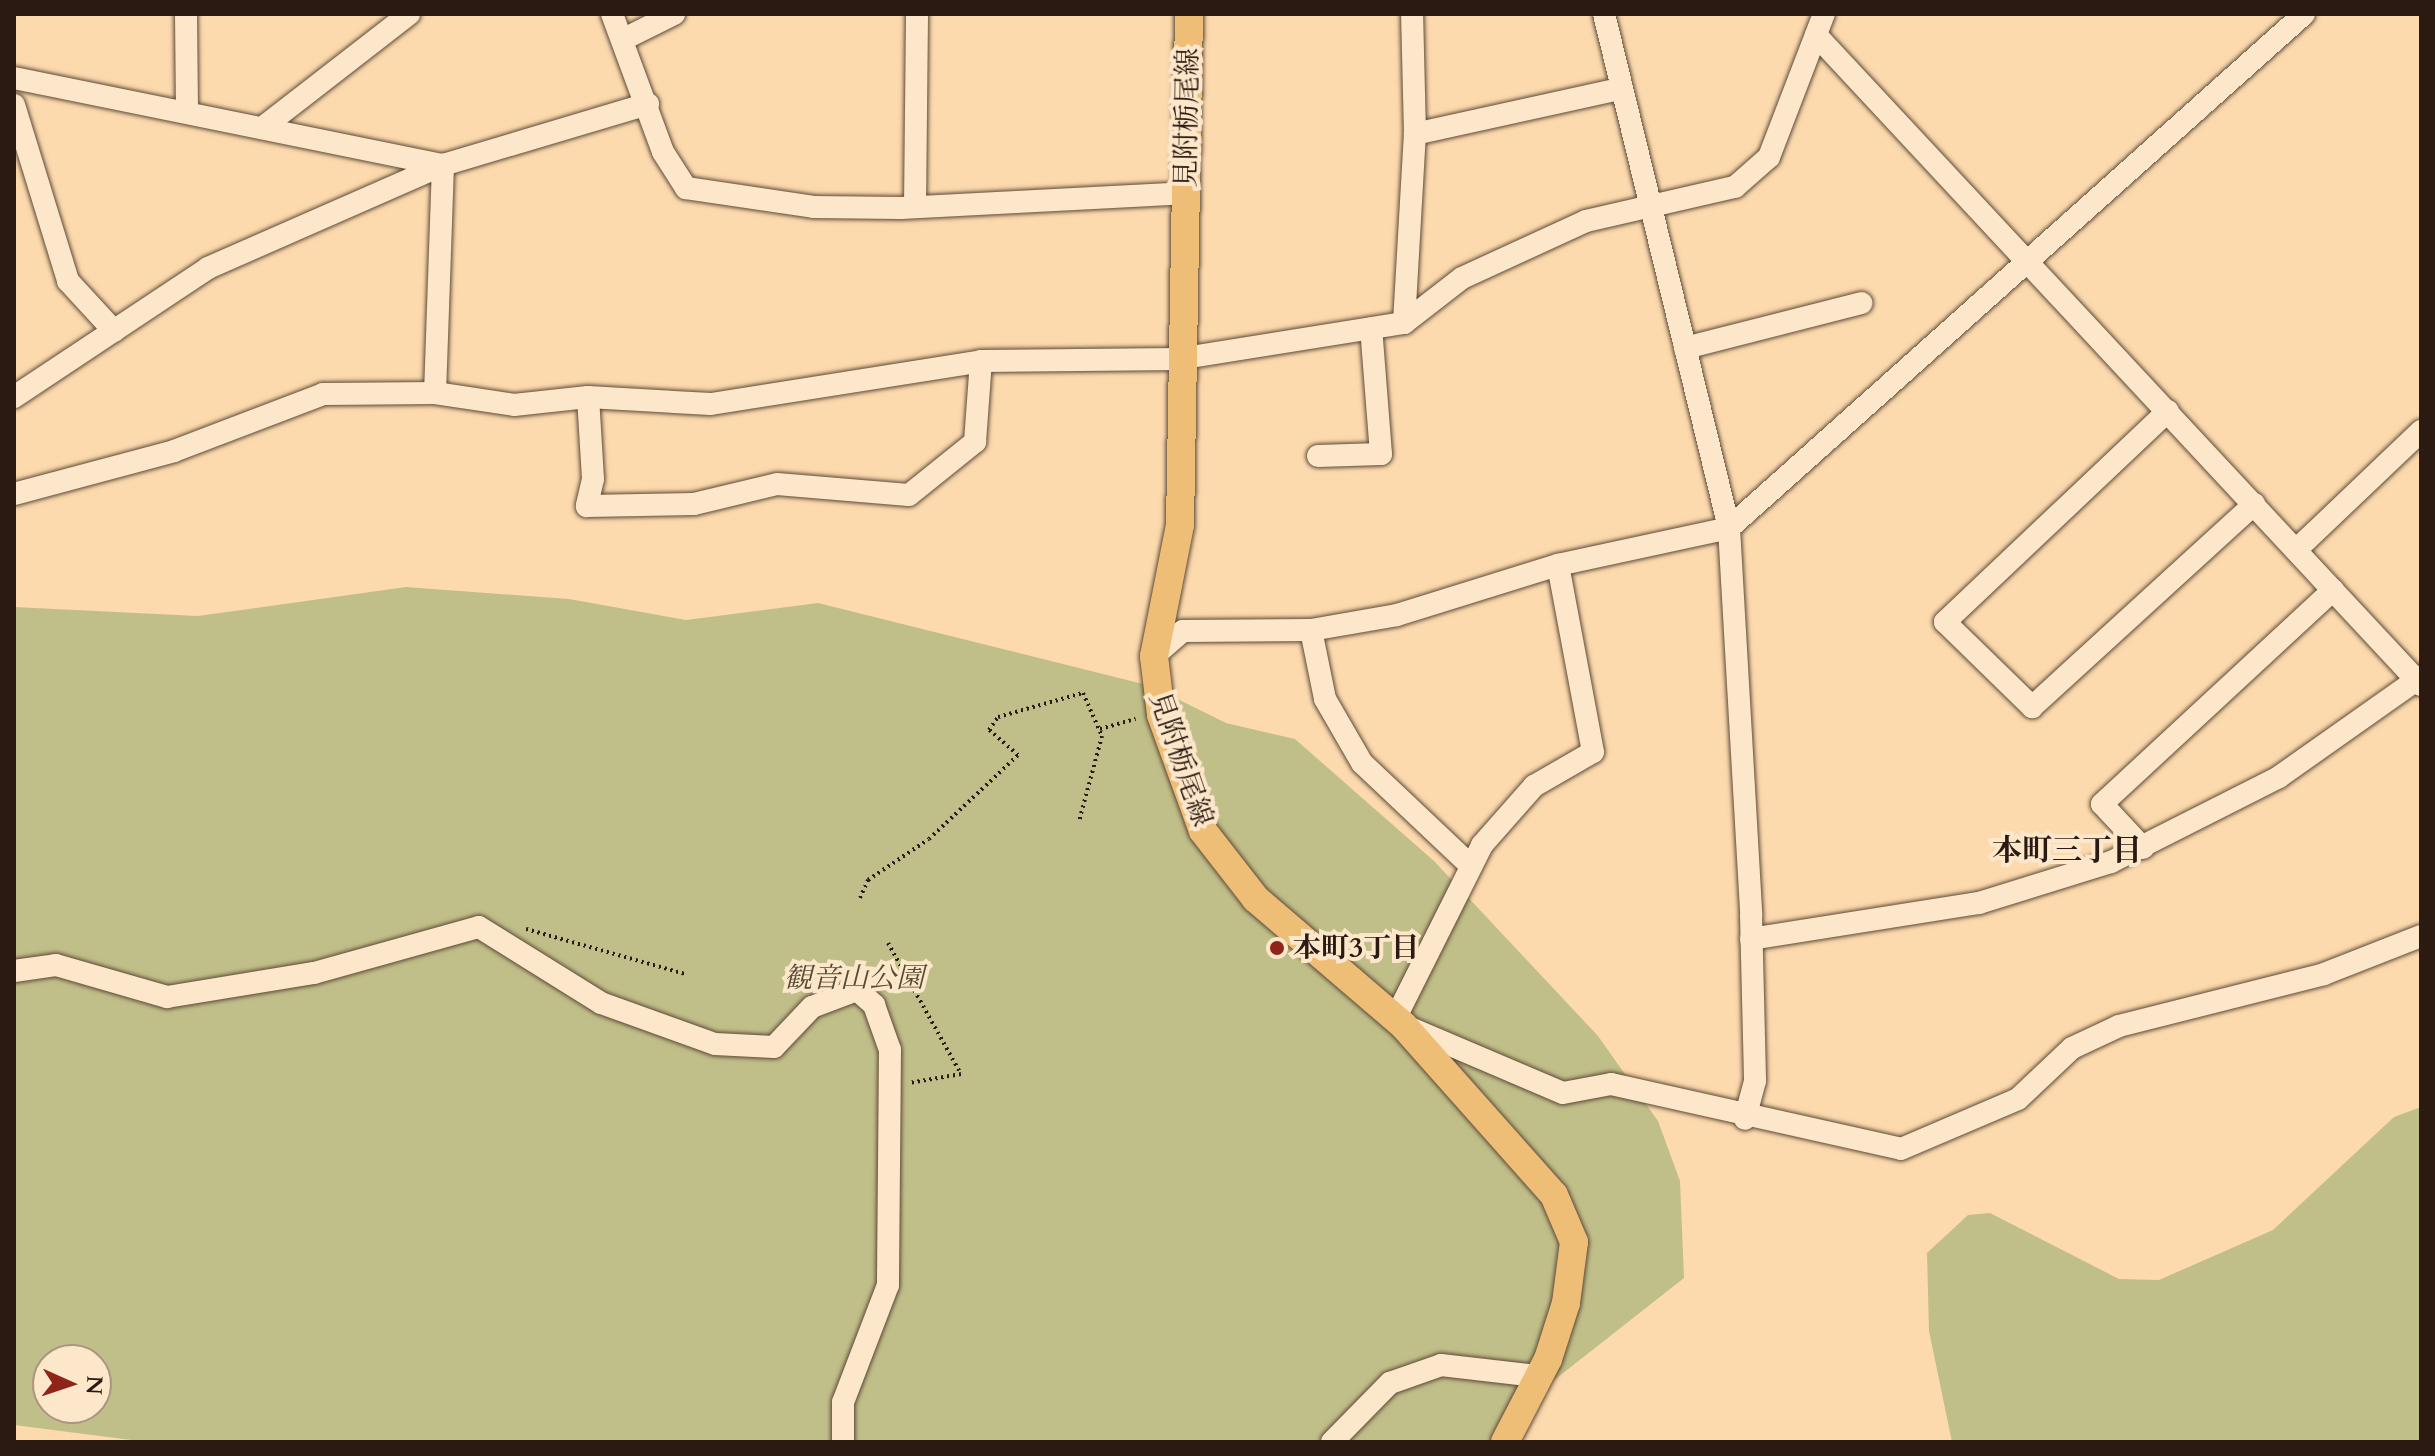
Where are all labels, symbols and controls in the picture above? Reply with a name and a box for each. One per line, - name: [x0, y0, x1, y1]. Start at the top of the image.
- street label: 見附栃尾線: [1169, 48, 1205, 188]
- street label: 見附栃尾線: [1142, 687, 1220, 831]
- district label: 本町三丁目: [1992, 833, 2142, 869]
- place label: 本町3丁目: [1293, 931, 1419, 965]
- marker: 本町3丁目: [1268, 939, 1286, 957]
- park label: 観音山公園: [784, 961, 924, 995]
- north arrow: [32, 1344, 112, 1424]
- text: N: [78, 1375, 109, 1395]

